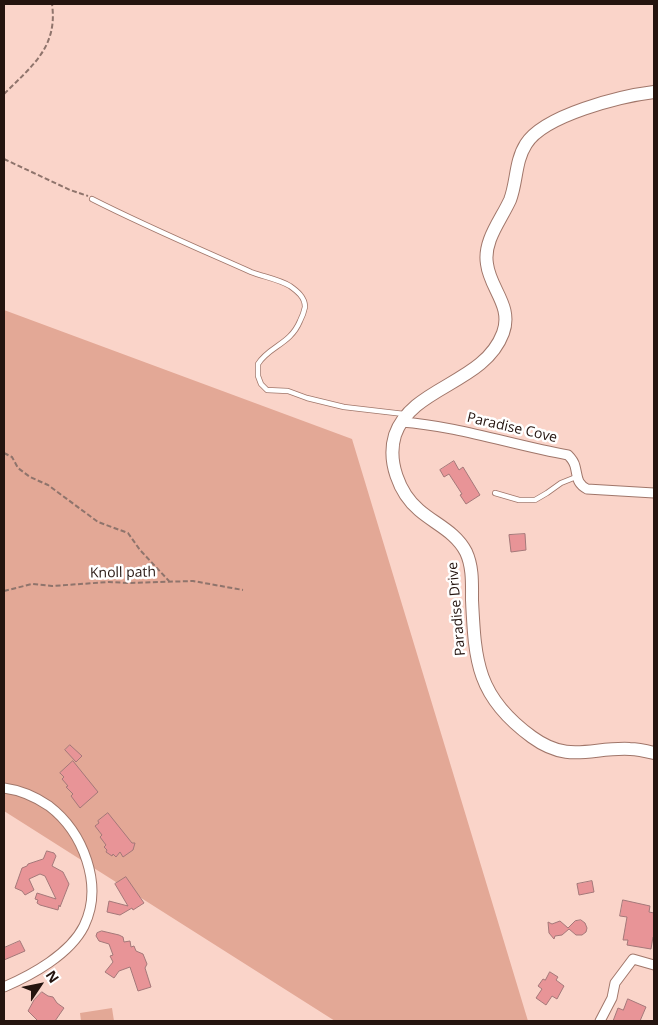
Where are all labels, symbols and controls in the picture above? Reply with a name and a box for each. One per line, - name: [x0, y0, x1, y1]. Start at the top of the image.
- street label: Paradise Cove: [465, 409, 559, 447]
- street label: Paradise Drive: [445, 561, 469, 657]
- street label: Knoll path: [90, 564, 156, 582]
- north arrow: [15, 960, 65, 1010]
- text: N: [42, 966, 64, 986]

